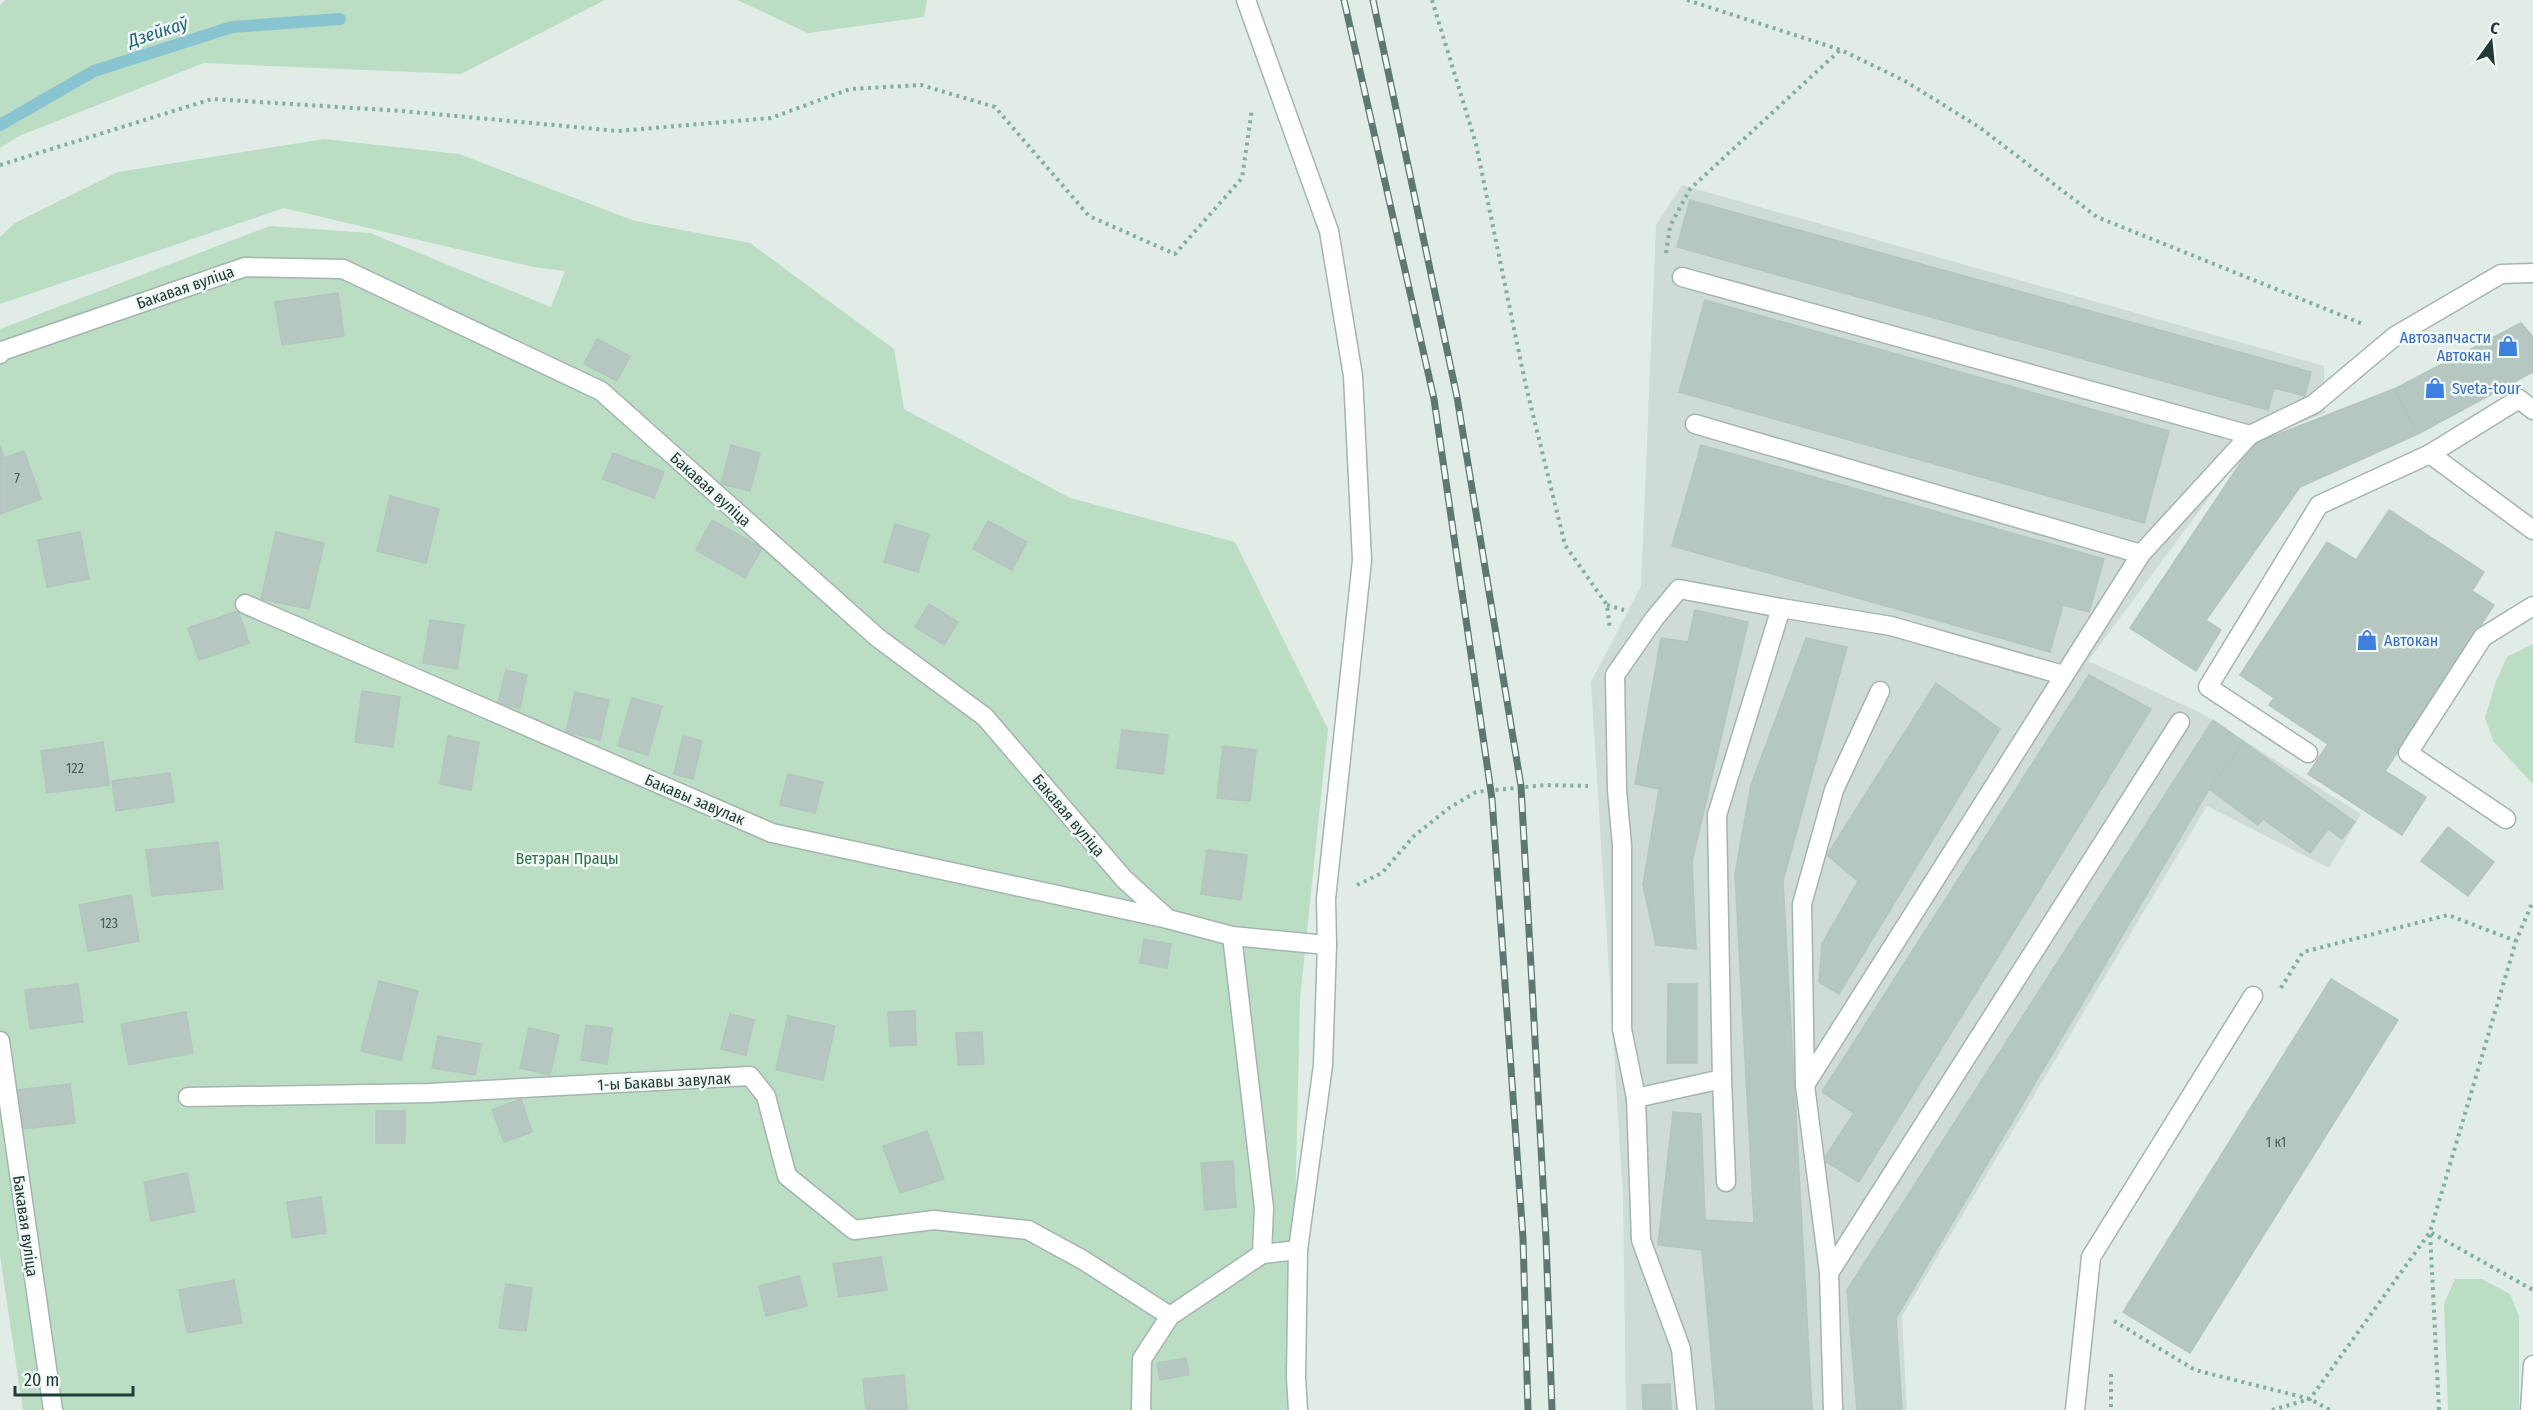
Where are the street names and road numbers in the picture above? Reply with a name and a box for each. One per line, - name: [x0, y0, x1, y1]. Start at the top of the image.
- street label: Бакавая вуліца: [134, 262, 237, 313]
- street label: Бакавая вуліца: [666, 448, 755, 531]
- street label: Бакавы завулак: [642, 770, 748, 829]
- street label: Бакавая вуліца: [1029, 770, 1109, 861]
- street label: 1-ы Бакавы завулак: [597, 1068, 732, 1094]
- street label: Бакавая вуліца: [9, 1174, 42, 1278]

